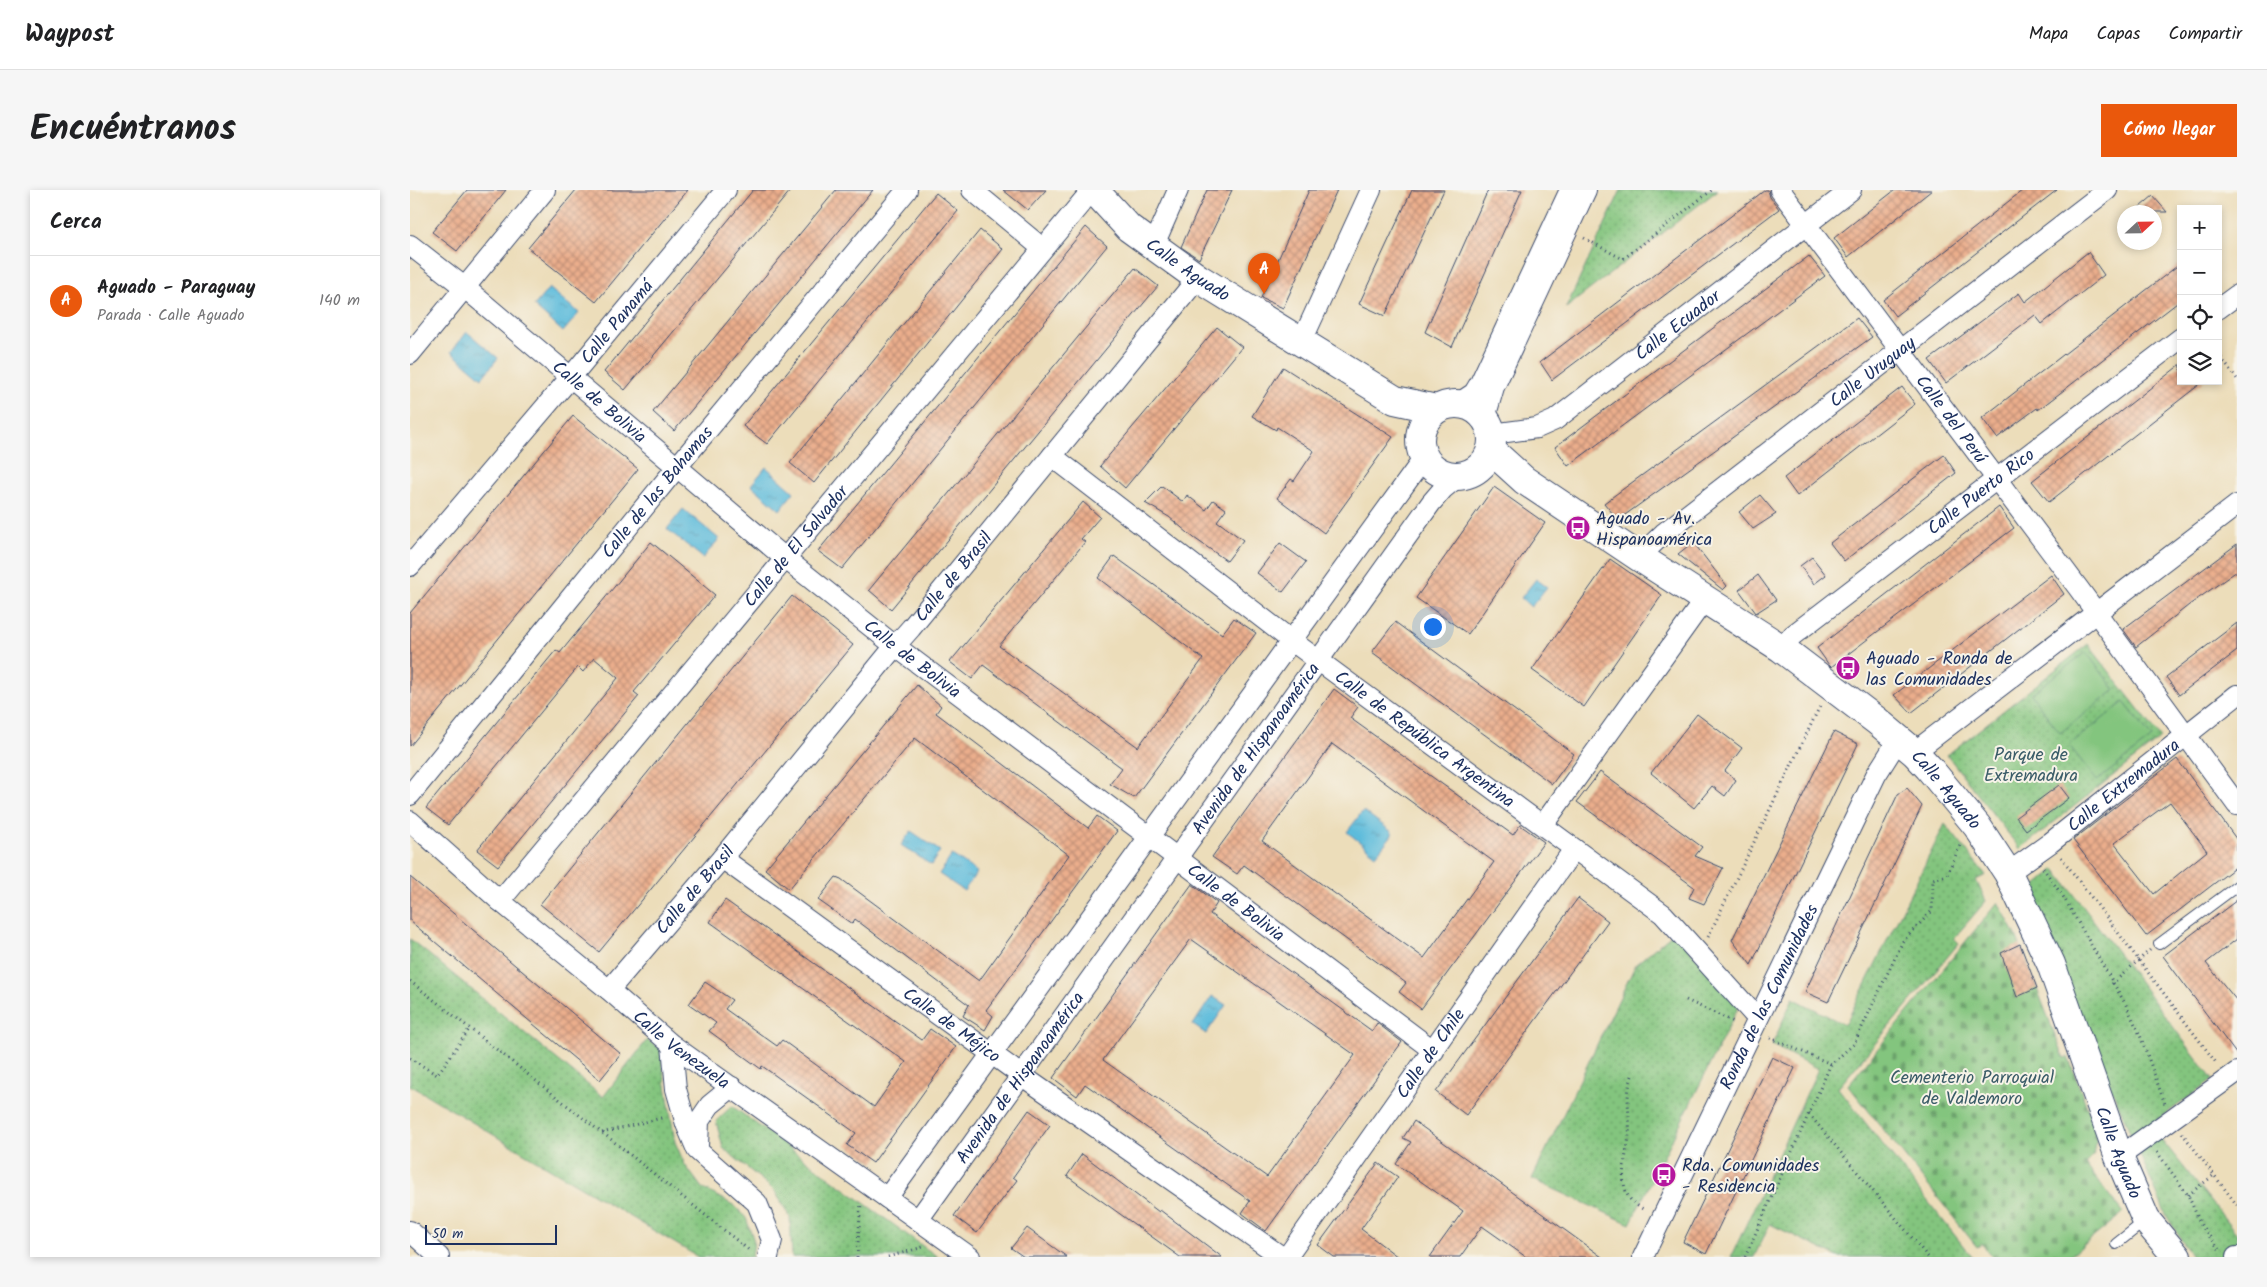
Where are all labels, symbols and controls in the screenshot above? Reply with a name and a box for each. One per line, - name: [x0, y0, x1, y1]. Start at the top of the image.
- text: Waypost: [25, 15, 114, 54]
- text: Mapa: [2029, 20, 2069, 49]
- text: Capas: [2097, 20, 2141, 49]
- text: Compartir: [2169, 20, 2242, 49]
- text: Encuéntranos: [30, 102, 236, 158]
- button: Cómo llegar: [2101, 104, 2237, 157]
- north arrow: [2117, 205, 2162, 250]
- map controls: [2177, 205, 2222, 385]
- button: +: [2177, 205, 2222, 250]
- text: Cerca: [50, 206, 102, 239]
- street label: Calle Aguado: [1139, 231, 1235, 310]
- button: −: [2177, 250, 2222, 295]
- pin: A: [1248, 253, 1280, 294]
- text: Aguado - Paraguay: [97, 273, 255, 303]
- street label: Calle Panamá: [574, 273, 663, 371]
- street label: Calle Ecuador: [1629, 283, 1728, 369]
- text: A: [61, 288, 71, 313]
- text: 140 m: [319, 288, 360, 313]
- button: locate: [2177, 295, 2222, 340]
- text: Parada · Calle Aguado: [97, 303, 244, 328]
- street label: Calle Uruguay: [1824, 330, 1923, 416]
- button: layers: [2177, 340, 2222, 385]
- street label: Calle de Bolivia: [545, 354, 653, 451]
- street label: Calle del Perú: [1907, 369, 1994, 471]
- street label: Calle de las Bahamas: [595, 420, 721, 565]
- street label: Calle Puerto Rico: [1921, 442, 2042, 543]
- street label: Calle de El Salvador: [737, 479, 857, 614]
- place label: Aguado - Av. Hispanoamérica: [1596, 505, 1712, 555]
- bus stop icon: Aguado - Av. Hispanoamérica: [1565, 515, 1591, 541]
- street label: Calle de Brasil: [908, 525, 1001, 629]
- street label: Calle de Bolivia: [856, 613, 967, 707]
- your location: [1420, 614, 1446, 640]
- place label: Aguado - Ronda de las Comunidades: [1866, 645, 2012, 695]
- bus stop icon: Aguado - Ronda de las Comunidades: [1835, 655, 1861, 681]
- street label: Avenida de Hispanoamérica: [1185, 657, 1328, 841]
- street label: Calle de República Argentina: [1328, 664, 1520, 816]
- street label: Calle Extremadura: [2061, 732, 2187, 840]
- park label: Parque de Extremadura: [1984, 741, 2078, 791]
- street label: Calle Aguado: [1903, 744, 1988, 837]
- street label: Calle de Brasil: [649, 839, 743, 942]
- street label: Calle de Bolivia: [1180, 857, 1290, 950]
- street label: Ronda de las Comunidades: [1713, 899, 1828, 1095]
- street label: Calle de Méjico: [896, 981, 1006, 1071]
- street label: Avenida de Hispanoamérica: [949, 986, 1093, 1171]
- street label: Calle de Chile: [1389, 1003, 1474, 1105]
- street label: Calle Venezuela: [625, 1004, 735, 1098]
- park label: Cementerio Parroquial de Valdemoro: [1890, 1064, 2055, 1114]
- street label: Calle Aguado: [2086, 1103, 2148, 1204]
- place label: Rda. Comunidades - Residencia: [1682, 1152, 1820, 1202]
- bus stop icon: Rda. Comunidades - Residencia: [1651, 1162, 1677, 1188]
- scale bar: [425, 1222, 558, 1245]
- text: 50 m: [432, 1223, 463, 1245]

